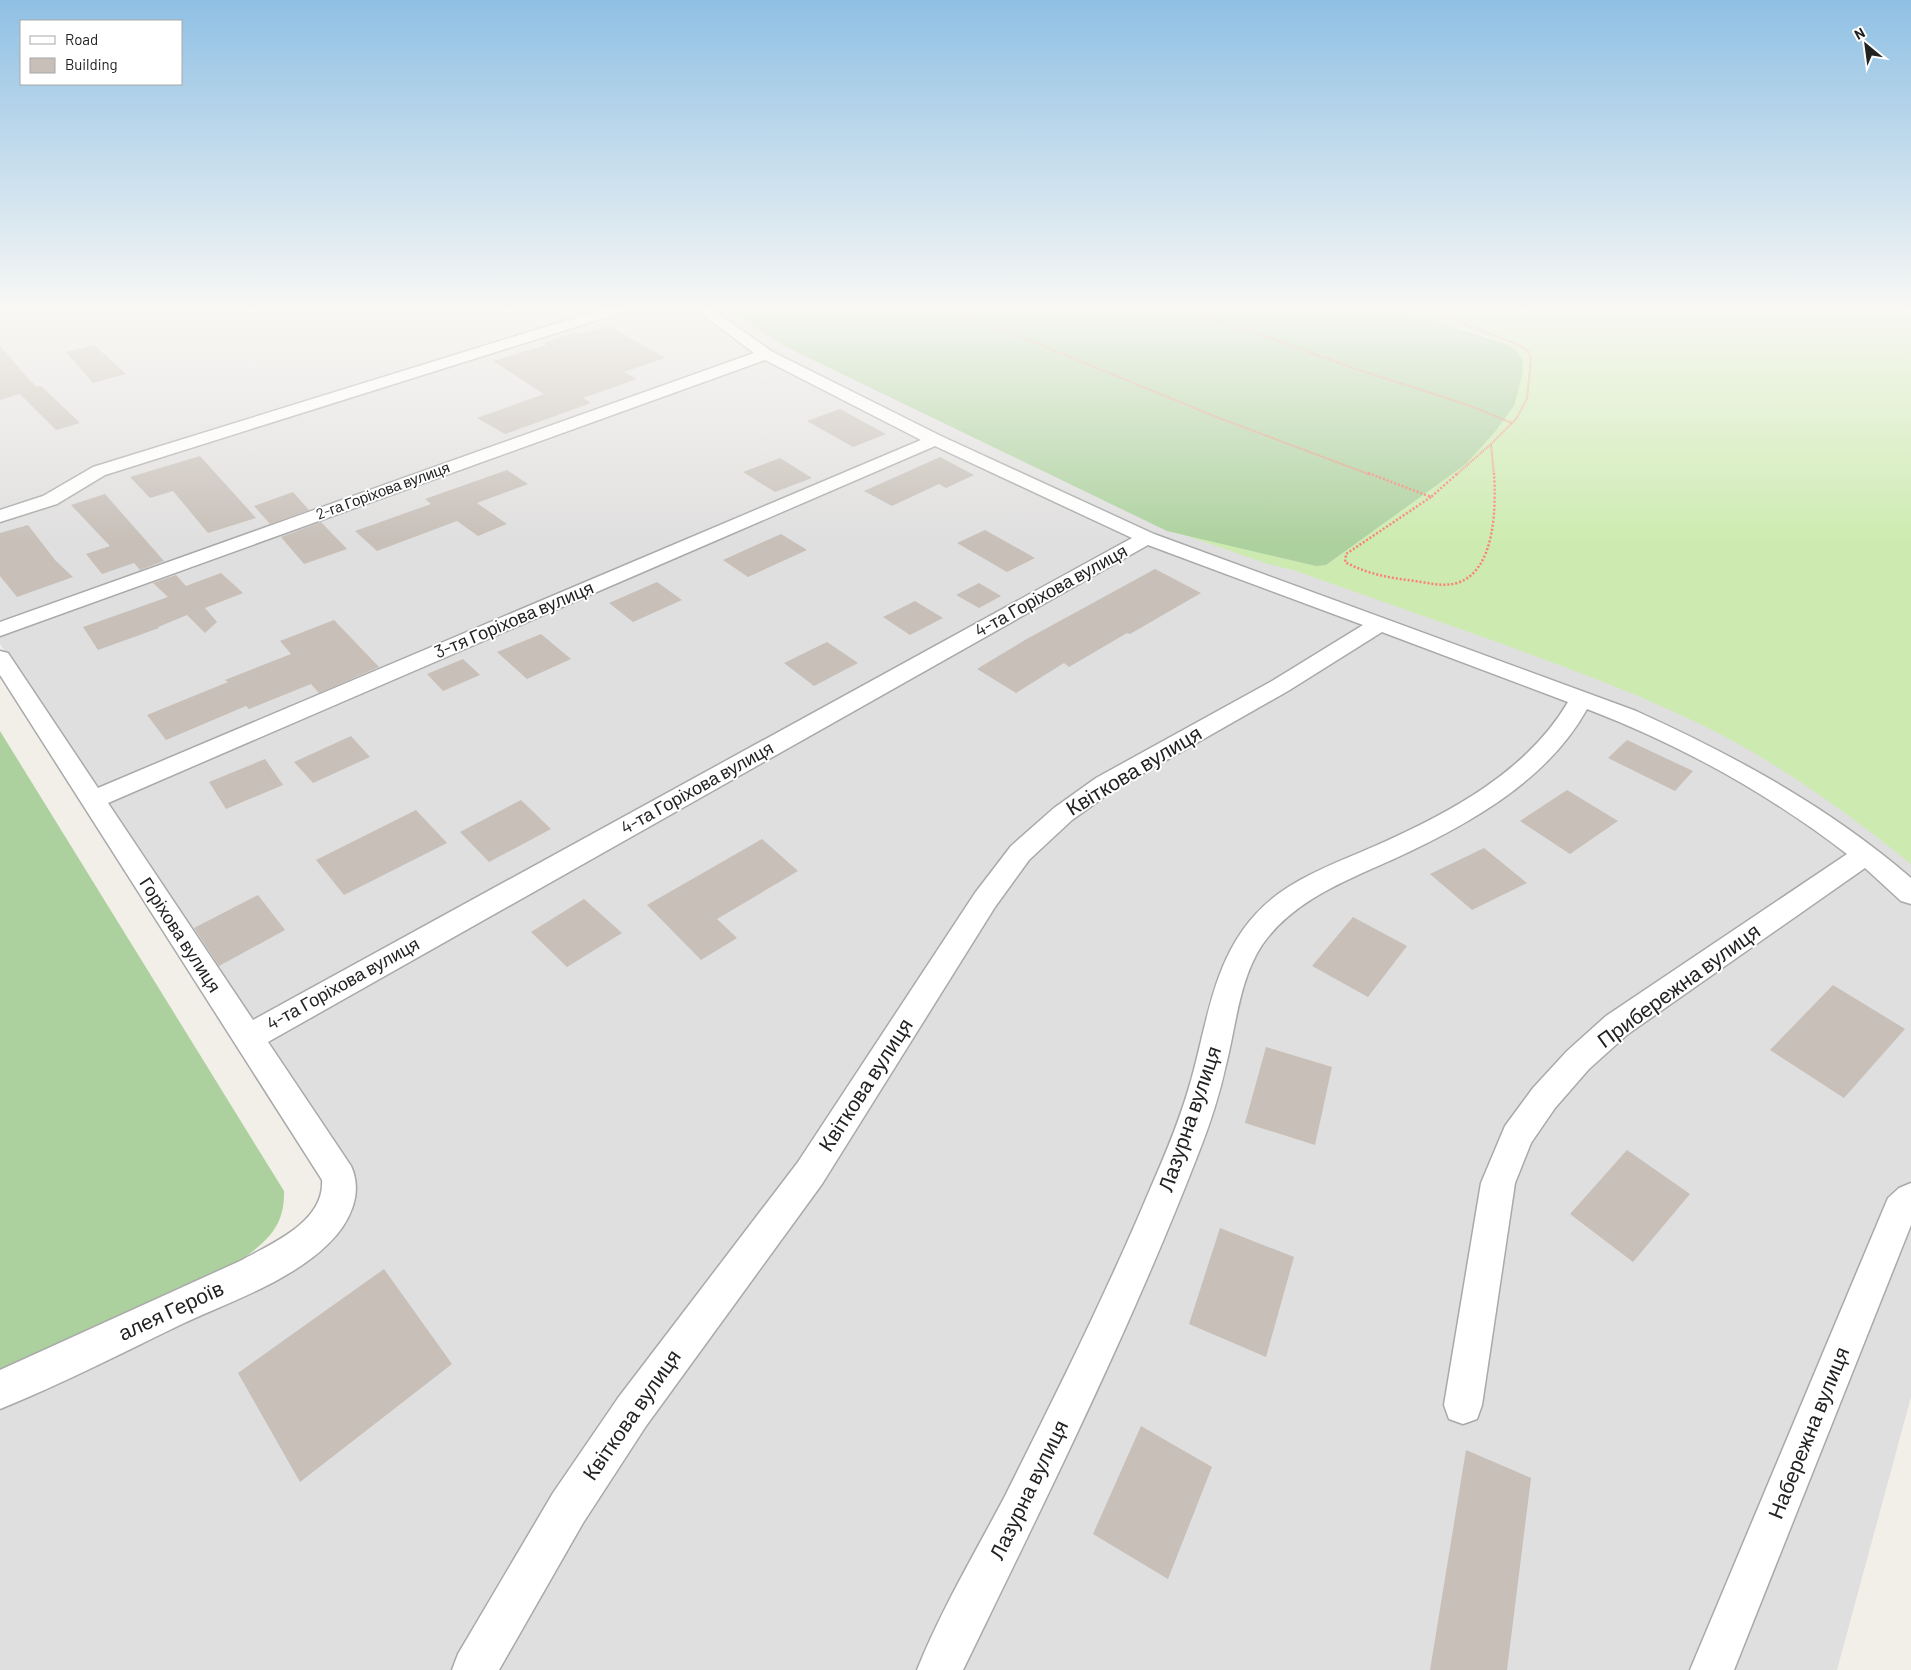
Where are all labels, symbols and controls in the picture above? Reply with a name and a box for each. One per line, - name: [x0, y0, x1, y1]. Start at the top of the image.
- legend: [20, 20, 182, 85]
- north arrow: [1841, 20, 1891, 70]
- text: N: [1851, 24, 1868, 43]
- text: Road: [65, 30, 98, 48]
- text: Building: [65, 55, 118, 73]
- street label: 2-га Горіхова вулиця: [313, 457, 452, 523]
- street label: 4-та Горіхова вулиця: [970, 539, 1131, 641]
- street label: 3-тя Горіхова вулиця: [431, 576, 596, 663]
- street label: Квіткова вулиця: [1061, 719, 1206, 820]
- street label: 4-та Горіхова вулиця: [616, 736, 777, 838]
- street label: Горіхова вулиця: [135, 873, 226, 996]
- street label: Прибережна вулиця: [1592, 917, 1764, 1052]
- street label: 4-та Горіхова вулиця: [262, 932, 423, 1034]
- street label: Квіткова вулиця: [812, 1013, 917, 1155]
- street label: Лазурна вулиця: [1152, 1043, 1225, 1195]
- street label: алея Героїв: [114, 1274, 227, 1345]
- street label: Набережна вулиця: [1762, 1343, 1853, 1522]
- street label: Квіткова вулиця: [576, 1344, 685, 1484]
- street label: Лазурна вулиця: [983, 1415, 1072, 1563]

